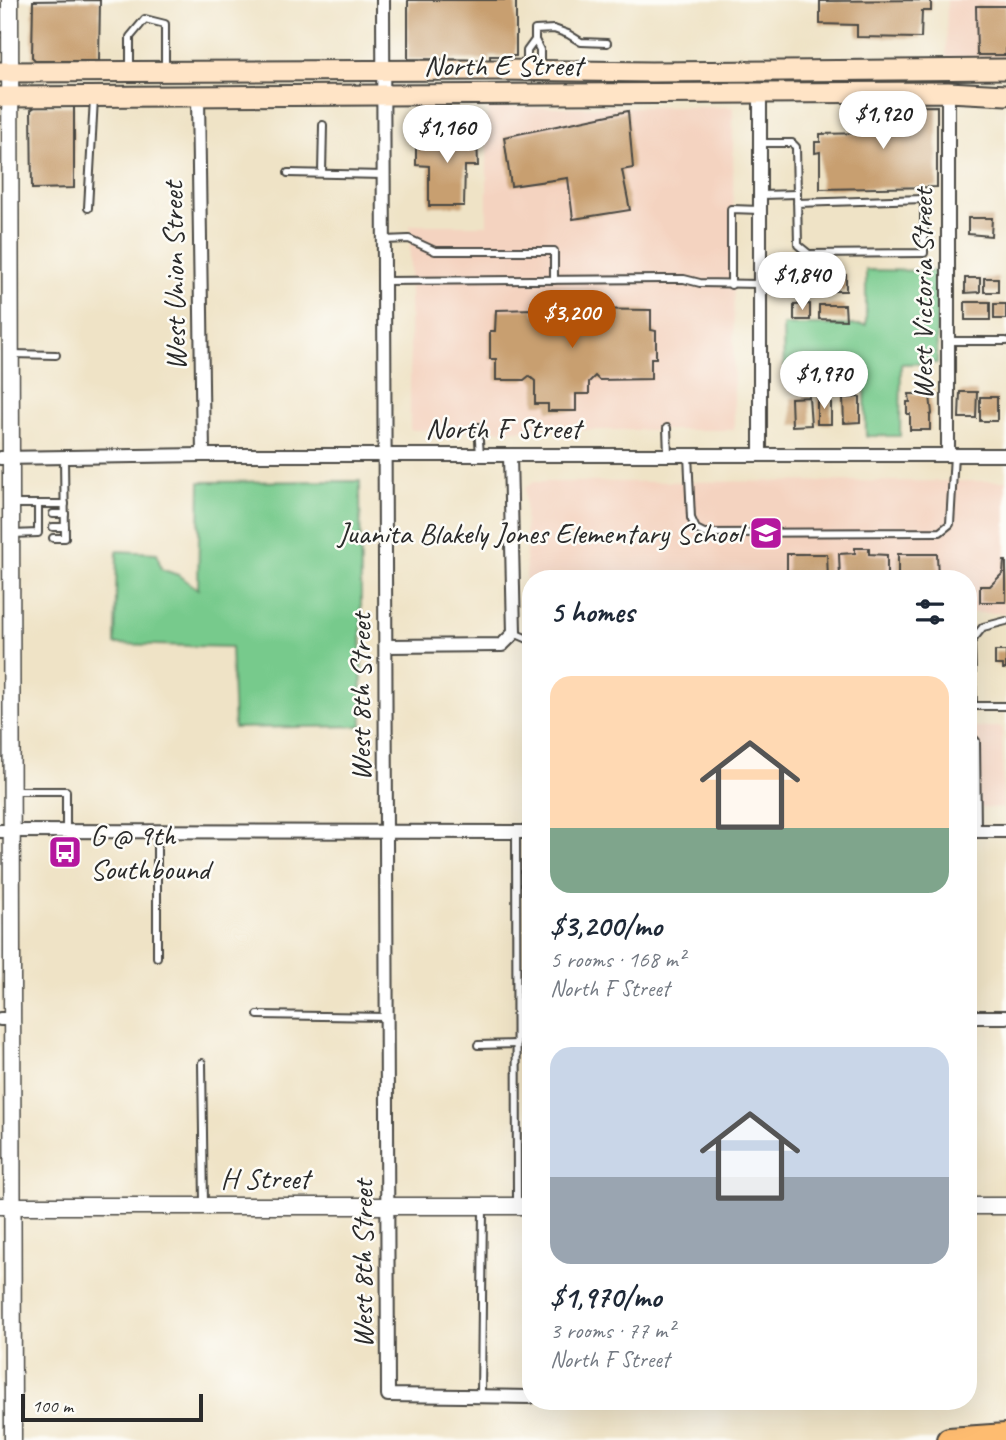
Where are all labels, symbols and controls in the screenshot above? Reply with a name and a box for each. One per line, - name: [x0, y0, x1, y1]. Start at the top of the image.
- street label: North E Street: [424, 46, 586, 84]
- pin: $1,920: [826, 92, 940, 151]
- text: $1,920: [855, 99, 911, 128]
- pin: $1,160: [390, 106, 504, 165]
- text: $1,160: [419, 113, 475, 142]
- street label: West Union Street: [153, 178, 195, 371]
- street label: West Victoria Street: [903, 185, 941, 400]
- pin: $1,840: [745, 252, 859, 312]
- text: $1,840: [774, 260, 830, 289]
- pin: $3,200: [515, 290, 629, 350]
- text: $3,200: [544, 298, 600, 327]
- pin: $1,970: [767, 352, 881, 411]
- text: $1,970: [796, 359, 852, 388]
- street label: North F Street: [425, 409, 585, 447]
- place label: Juanita Blakely Jones Elementary School: [336, 514, 747, 552]
- school or university icon: Juanita Blakely Jones Elementary School: [747, 514, 785, 552]
- text: 5 homes: [550, 593, 634, 631]
- icon: filters: [911, 593, 949, 631]
- street label: West 8th Street: [341, 610, 379, 781]
- icon: home: [687, 722, 813, 848]
- place label: G @ 9th Southbound: [90, 816, 214, 888]
- bus stop icon: G @ 9th Southbound: [46, 833, 84, 871]
- text: $3,200/mo: [550, 907, 662, 945]
- text: 5 rooms · 168 m²: [550, 945, 685, 974]
- text: North F Street: [550, 974, 669, 1003]
- icon: home: [687, 1093, 813, 1219]
- street label: H Street: [221, 1159, 314, 1197]
- street label: West 8th Street: [343, 1177, 381, 1348]
- text: $1,970/mo: [550, 1278, 661, 1316]
- text: 3 rooms · 77 m²: [550, 1316, 674, 1345]
- text: North F Street: [550, 1345, 669, 1374]
- scale bar: [21, 1391, 203, 1423]
- text: 100 m: [32, 1394, 73, 1418]

